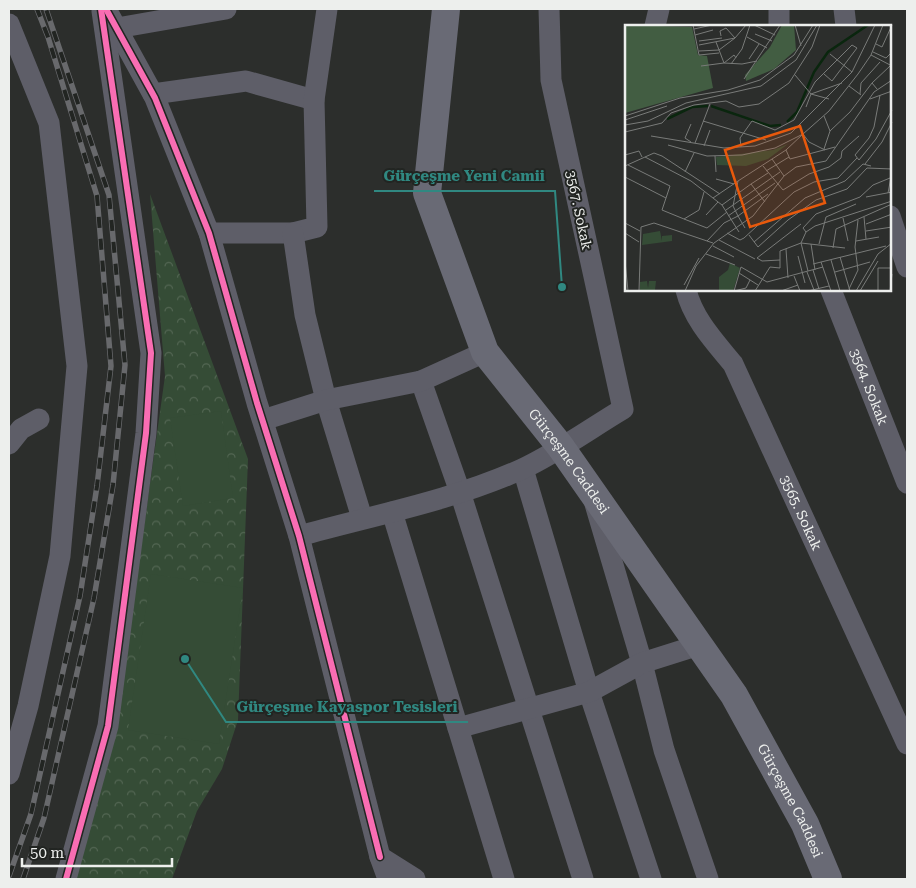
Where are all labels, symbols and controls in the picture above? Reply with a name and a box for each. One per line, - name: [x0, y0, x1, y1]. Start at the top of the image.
- inset map: [625, 25, 891, 291]
- callout: Gürçeşme Yeni Camii: [374, 161, 555, 191]
- text: Gürçeşme Yeni Camii: [383, 167, 545, 185]
- street label: 3567. Sokak: [563, 169, 595, 251]
- street label: 3564. Sokak: [847, 346, 891, 427]
- street label: Gürçeşme Caddesi: [525, 405, 613, 517]
- street label: 3565. Sokak: [777, 473, 825, 553]
- callout: Gürçeşme Kayaspor Tesisleri: [226, 692, 468, 722]
- text: Gürçeşme Kayaspor Tesisleri: [236, 698, 458, 716]
- street label: Gürçeşme Caddesi: [754, 741, 826, 860]
- scale bar: [22, 836, 172, 868]
- text: 50 m: [30, 844, 65, 862]

